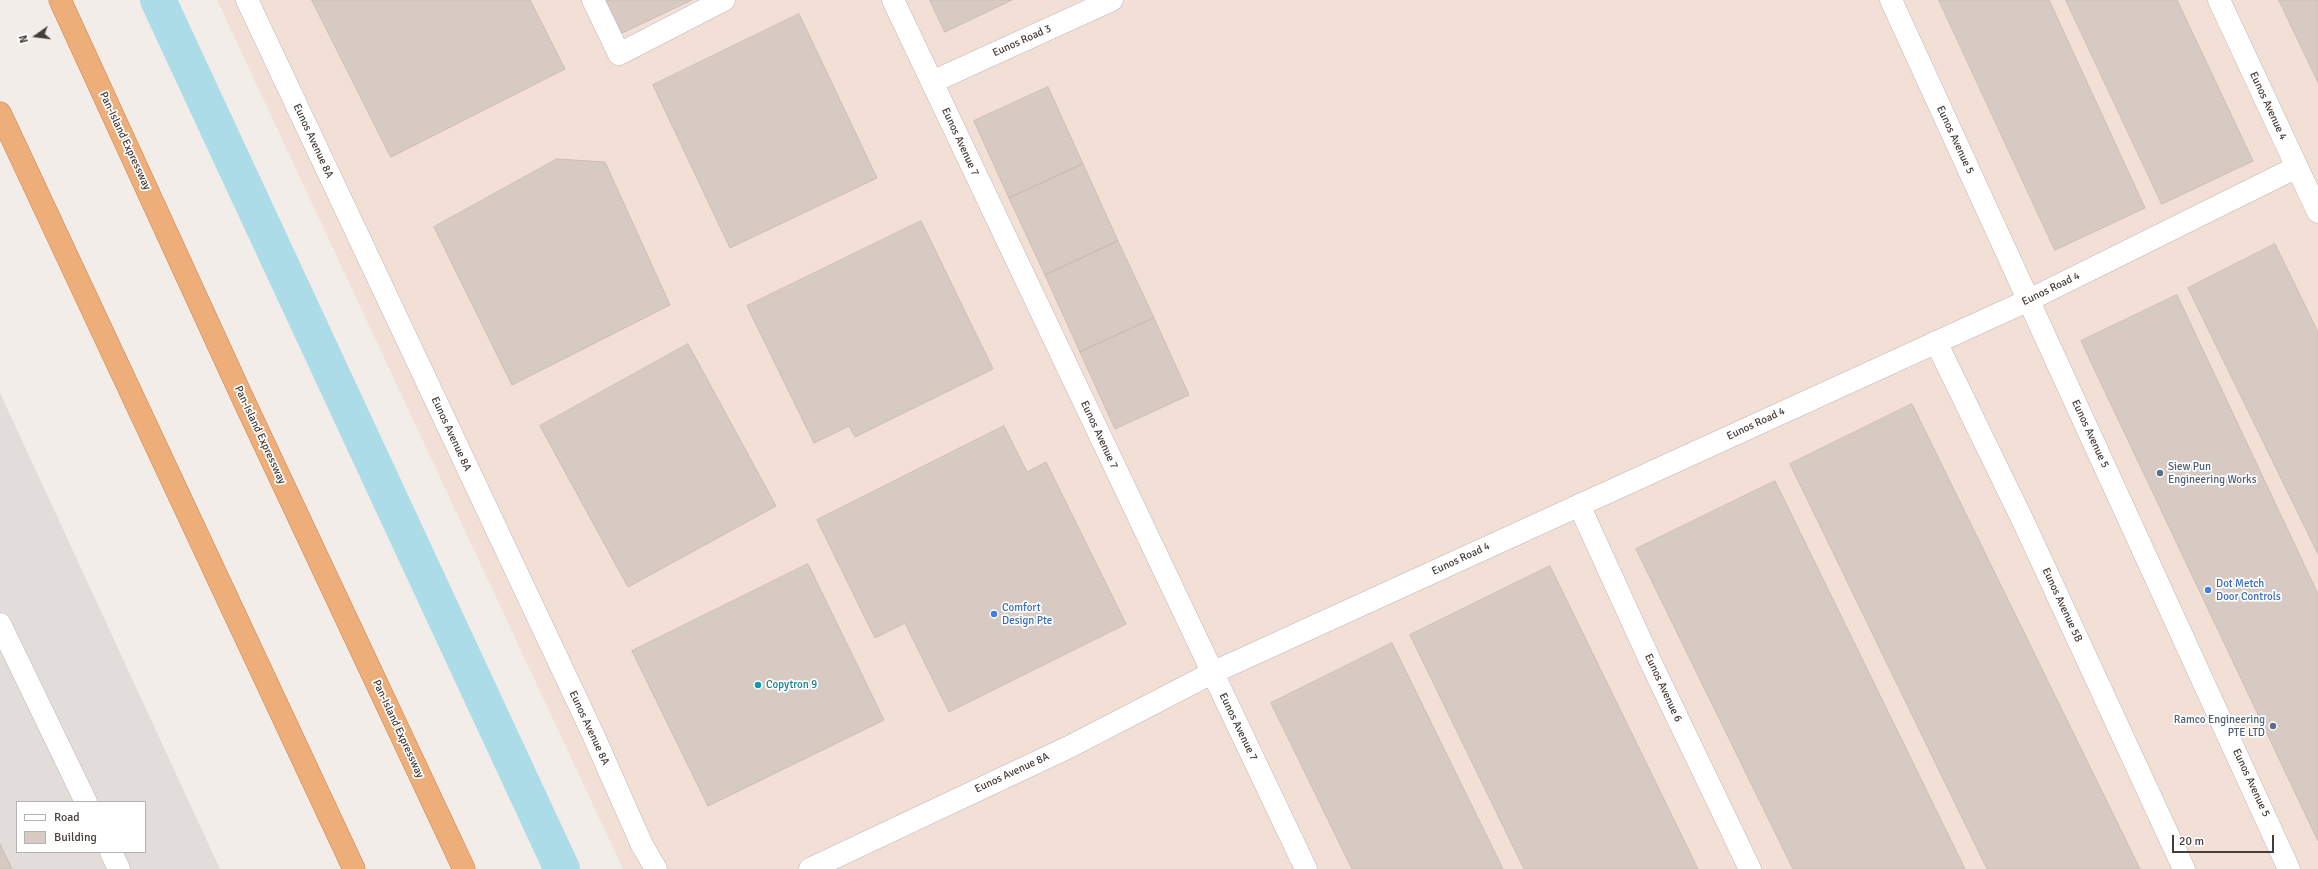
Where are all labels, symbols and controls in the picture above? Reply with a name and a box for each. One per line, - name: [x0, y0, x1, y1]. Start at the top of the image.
- north arrow: [16, 16, 56, 56]
- street label: Eunos Road 3: [991, 22, 1053, 60]
- text: N: [17, 34, 31, 44]
- street label: Eunos Avenue 4: [2246, 70, 2290, 142]
- street label: Pan-Island Expressway: [96, 90, 154, 192]
- street label: Eunos Avenue 8A: [290, 102, 336, 180]
- street label: Eunos Avenue 5: [1933, 104, 1977, 176]
- street label: Eunos Avenue 7: [938, 106, 982, 178]
- street label: Eunos Road 4: [2020, 269, 2082, 309]
- street label: Pan-Island Expressway: [231, 384, 289, 486]
- street label: Eunos Avenue 8A: [428, 395, 474, 473]
- street label: Eunos Avenue 5: [2068, 398, 2112, 470]
- street label: Eunos Avenue 7: [1077, 399, 1121, 471]
- street label: Eunos Road 4: [1725, 405, 1787, 443]
- place label: Siew Pun Engineering Works: [2168, 460, 2256, 486]
- marker: Siew Pun Engineering Works: [2155, 468, 2165, 478]
- street label: Eunos Road 4: [1430, 540, 1492, 578]
- street label: Eunos Avenue 5B: [2039, 566, 2085, 644]
- place label: Dot Metch Door Controls: [2216, 577, 2281, 603]
- marker: Dot Metch Door Controls: [2203, 585, 2213, 595]
- place label: Comfort Design Pte: [1002, 601, 1052, 627]
- marker: Comfort Design Pte: [989, 609, 999, 619]
- street label: Eunos Avenue 6: [1641, 652, 1685, 724]
- street label: Pan-Island Expressway: [369, 678, 427, 780]
- place label: Copytron 9: [766, 678, 817, 692]
- marker: Copytron 9: [753, 680, 763, 690]
- street label: Eunos Avenue 8A: [566, 689, 612, 767]
- street label: Eunos Avenue 7: [1216, 691, 1260, 763]
- place label: Ramco Engineering PTE LTD: [2174, 713, 2265, 739]
- marker: Ramco Engineering PTE LTD: [2268, 721, 2278, 731]
- street label: Eunos Avenue 5: [2229, 747, 2273, 819]
- street label: Eunos Avenue 8A: [973, 750, 1051, 796]
- legend: [16, 801, 146, 853]
- text: Road: [54, 810, 80, 825]
- scale bar: [2174, 827, 2276, 853]
- text: Building: [54, 830, 97, 845]
- text: 20 m: [2179, 834, 2204, 849]

